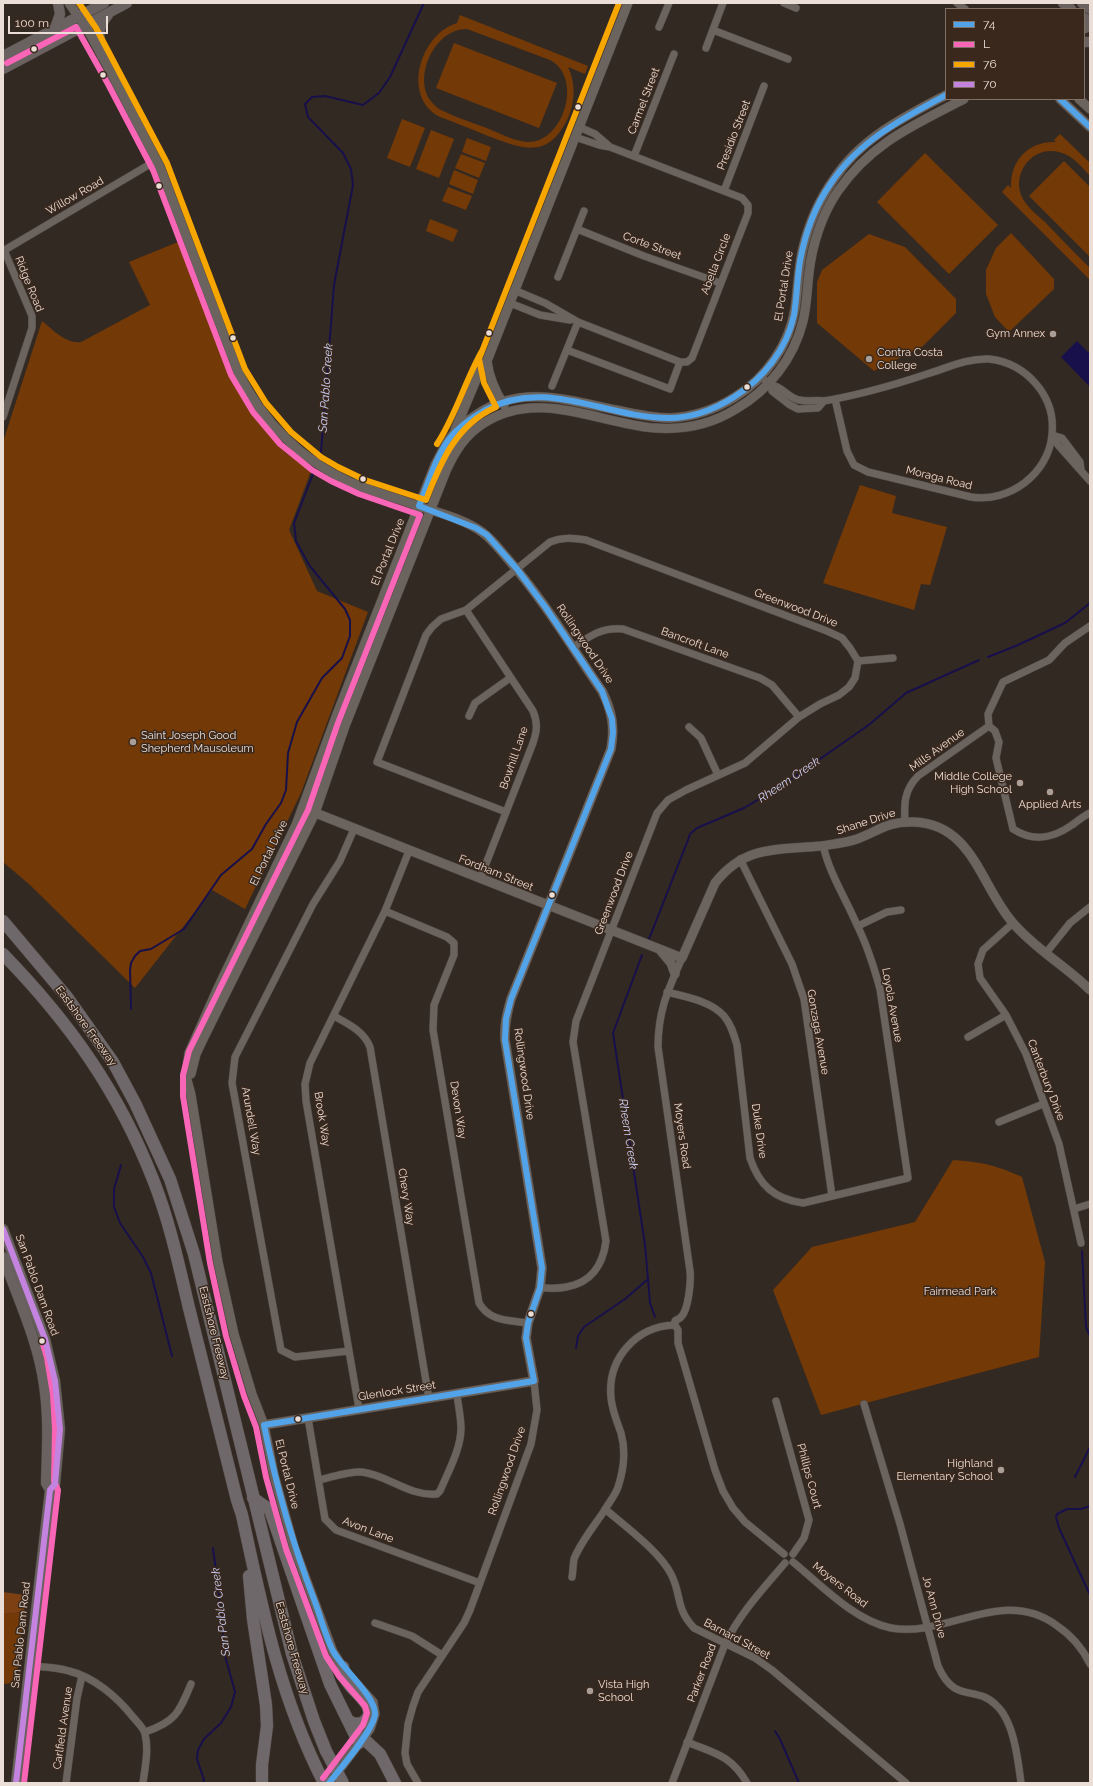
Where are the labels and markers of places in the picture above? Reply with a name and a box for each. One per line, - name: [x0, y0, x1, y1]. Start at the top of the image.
- unlabelled marker: [29, 44, 39, 54]
- unlabelled marker: [98, 70, 108, 80]
- unlabelled marker: [573, 102, 583, 112]
- unlabelled marker: [154, 181, 164, 191]
- place label: Gym Annex: [986, 327, 1045, 341]
- unlabelled marker: [484, 328, 494, 338]
- marker: Gym Annex: [1048, 329, 1058, 339]
- unlabelled marker: [228, 333, 238, 343]
- place label: Contra Costa College: [877, 346, 943, 372]
- marker: Contra Costa College: [864, 354, 874, 364]
- unlabelled marker: [742, 382, 752, 392]
- unlabelled marker: [358, 474, 368, 484]
- place label: Saint Joseph Good Shepherd Mausoleum: [141, 729, 254, 755]
- marker: Saint Joseph Good Shepherd Mausoleum: [128, 737, 138, 747]
- place label: Middle College High School: [934, 770, 1012, 796]
- marker: Middle College High School: [1015, 778, 1025, 788]
- marker: Applied Arts: [1045, 787, 1055, 797]
- place label: Applied Arts: [1019, 798, 1081, 812]
- unlabelled marker: [547, 890, 557, 900]
- unlabelled marker: [526, 1309, 536, 1319]
- unlabelled marker: [37, 1336, 47, 1346]
- unlabelled marker: [293, 1414, 303, 1424]
- place label: Highland Elementary School: [896, 1457, 993, 1483]
- marker: Highland Elementary School: [996, 1465, 1006, 1475]
- place label: Vista High School: [598, 1678, 649, 1704]
- marker: Vista High School: [585, 1686, 595, 1696]

